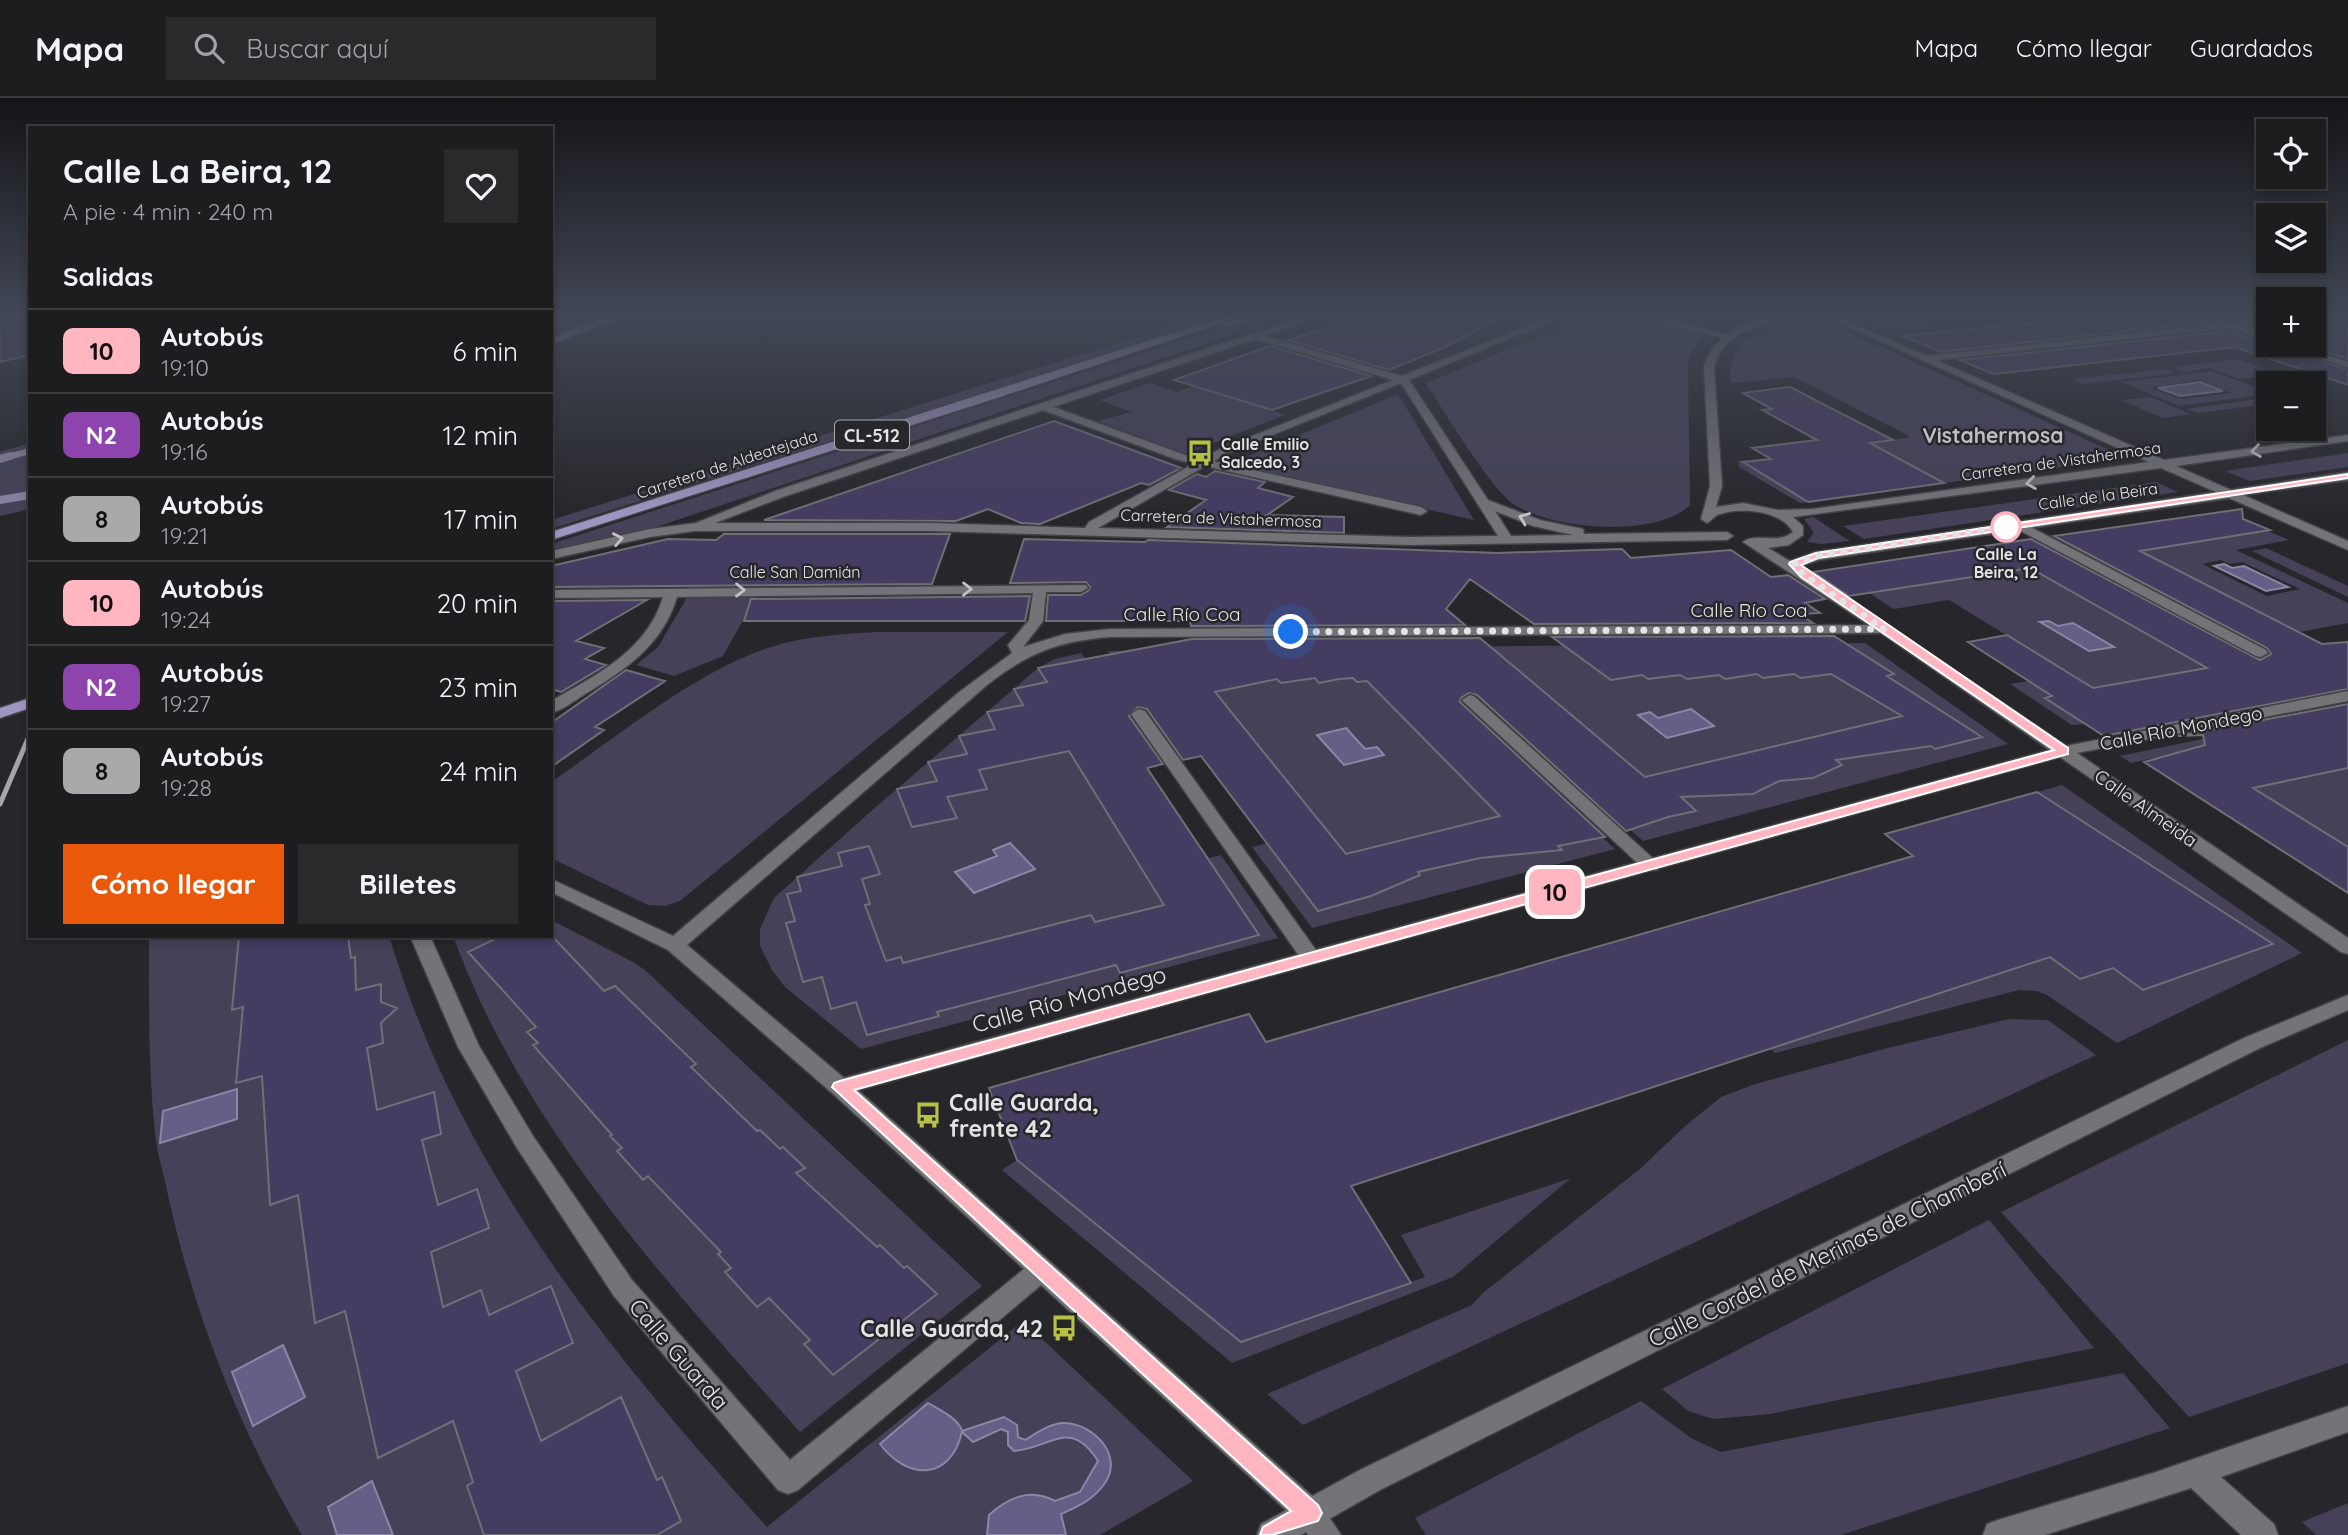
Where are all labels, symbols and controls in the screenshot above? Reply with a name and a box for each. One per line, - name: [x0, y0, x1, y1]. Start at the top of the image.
- search box: [166, 17, 656, 80]
- text: Mapa: [35, 28, 124, 69]
- icon: search: [190, 29, 228, 67]
- text: Buscar aquí: [246, 32, 388, 65]
- text: Mapa: [1915, 33, 1978, 63]
- text: Cómo llegar: [2016, 33, 2152, 63]
- text: Guardados: [2190, 33, 2313, 63]
- map controls: [2256, 119, 2326, 441]
- button: locate: [2256, 119, 2326, 189]
- button: heart: [444, 149, 518, 223]
- text: Calle La Beira, 12: [63, 150, 333, 191]
- text: A pie · 4 min · 240 m: [63, 197, 273, 226]
- button: layers: [2256, 203, 2326, 273]
- text: Salidas: [63, 260, 153, 293]
- button: +: [2256, 287, 2326, 357]
- text: Autobús: [161, 320, 263, 353]
- text: 6 min: [453, 335, 518, 368]
- text: 10: [89, 336, 114, 366]
- text: 19:10: [161, 353, 209, 382]
- button: −: [2256, 371, 2326, 441]
- text: Autobús: [161, 404, 263, 437]
- text: 12 min: [443, 419, 518, 452]
- text: N2: [86, 420, 117, 450]
- road number: CL-512: [835, 421, 909, 450]
- district label: Vistahermosa: [1923, 422, 2063, 448]
- street label: Carretera de Aldeatejada: [634, 425, 820, 503]
- place label: Calle Emilio Salcedo, 3: [1221, 434, 1309, 472]
- text: 19:16: [161, 437, 208, 466]
- street label: Carretera de Vistahermosa: [1960, 437, 2162, 485]
- bus stop icon: Calle Emilio Salcedo, 3: [1185, 438, 1215, 468]
- one-way arrow: [2250, 444, 2262, 459]
- one-way arrow: [2025, 475, 2037, 490]
- street label: Calle de la Beira: [2037, 478, 2159, 514]
- text: Autobús: [161, 488, 263, 521]
- text: 17 min: [444, 503, 518, 536]
- text: 8: [95, 504, 108, 534]
- street label: Carretera de Vistahermosa: [1120, 504, 1322, 532]
- one-way arrow: [1518, 512, 1530, 526]
- marker: Calle La Beira, 12: [1991, 512, 2021, 542]
- text: 19:21: [161, 521, 208, 550]
- one-way arrow: [612, 532, 624, 547]
- place label: Calle La Beira, 12: [1974, 544, 2038, 582]
- street label: Calle San Damián: [729, 562, 861, 582]
- text: Autobús: [161, 572, 263, 605]
- one-way arrow: [962, 581, 973, 597]
- one-way arrow: [735, 582, 745, 598]
- text: 20 min: [437, 587, 518, 620]
- text: 10: [89, 588, 114, 618]
- street label: Calle Río Coa: [1690, 598, 1808, 622]
- street label: Calle Río Coa: [1123, 602, 1241, 626]
- text: 19:24: [161, 605, 211, 634]
- your location: [1273, 614, 1308, 649]
- text: Autobús: [161, 656, 263, 689]
- text: 23 min: [439, 671, 518, 704]
- text: N2: [86, 672, 117, 702]
- text: 19:27: [161, 689, 211, 718]
- street label: Calle Río Mondego: [2098, 700, 2264, 756]
- text: Autobús: [161, 740, 263, 773]
- text: 24 min: [439, 755, 518, 788]
- text: 8: [95, 756, 108, 786]
- street label: Calle Almeida: [2090, 764, 2202, 852]
- text: 19:28: [161, 773, 212, 802]
- button: Cómo llegar: [63, 844, 284, 924]
- button: Billetes: [298, 844, 518, 924]
- line badge: 10: [1524, 869, 1586, 915]
- text: 10: [1543, 877, 1567, 907]
- street label: Calle Río Mondego: [969, 959, 1169, 1039]
- place label: Calle Guarda, frente 42: [949, 1088, 1099, 1143]
- bus stop icon: Calle Guarda, frente 42: [913, 1100, 943, 1130]
- street label: Calle Cordel de Merinas de Chamberí: [1643, 1154, 2011, 1354]
- street label: Calle Guarda: [623, 1292, 735, 1416]
- bus stop icon: Calle Guarda, 42: [1049, 1313, 1079, 1343]
- place label: Calle Guarda, 42: [860, 1314, 1043, 1343]

